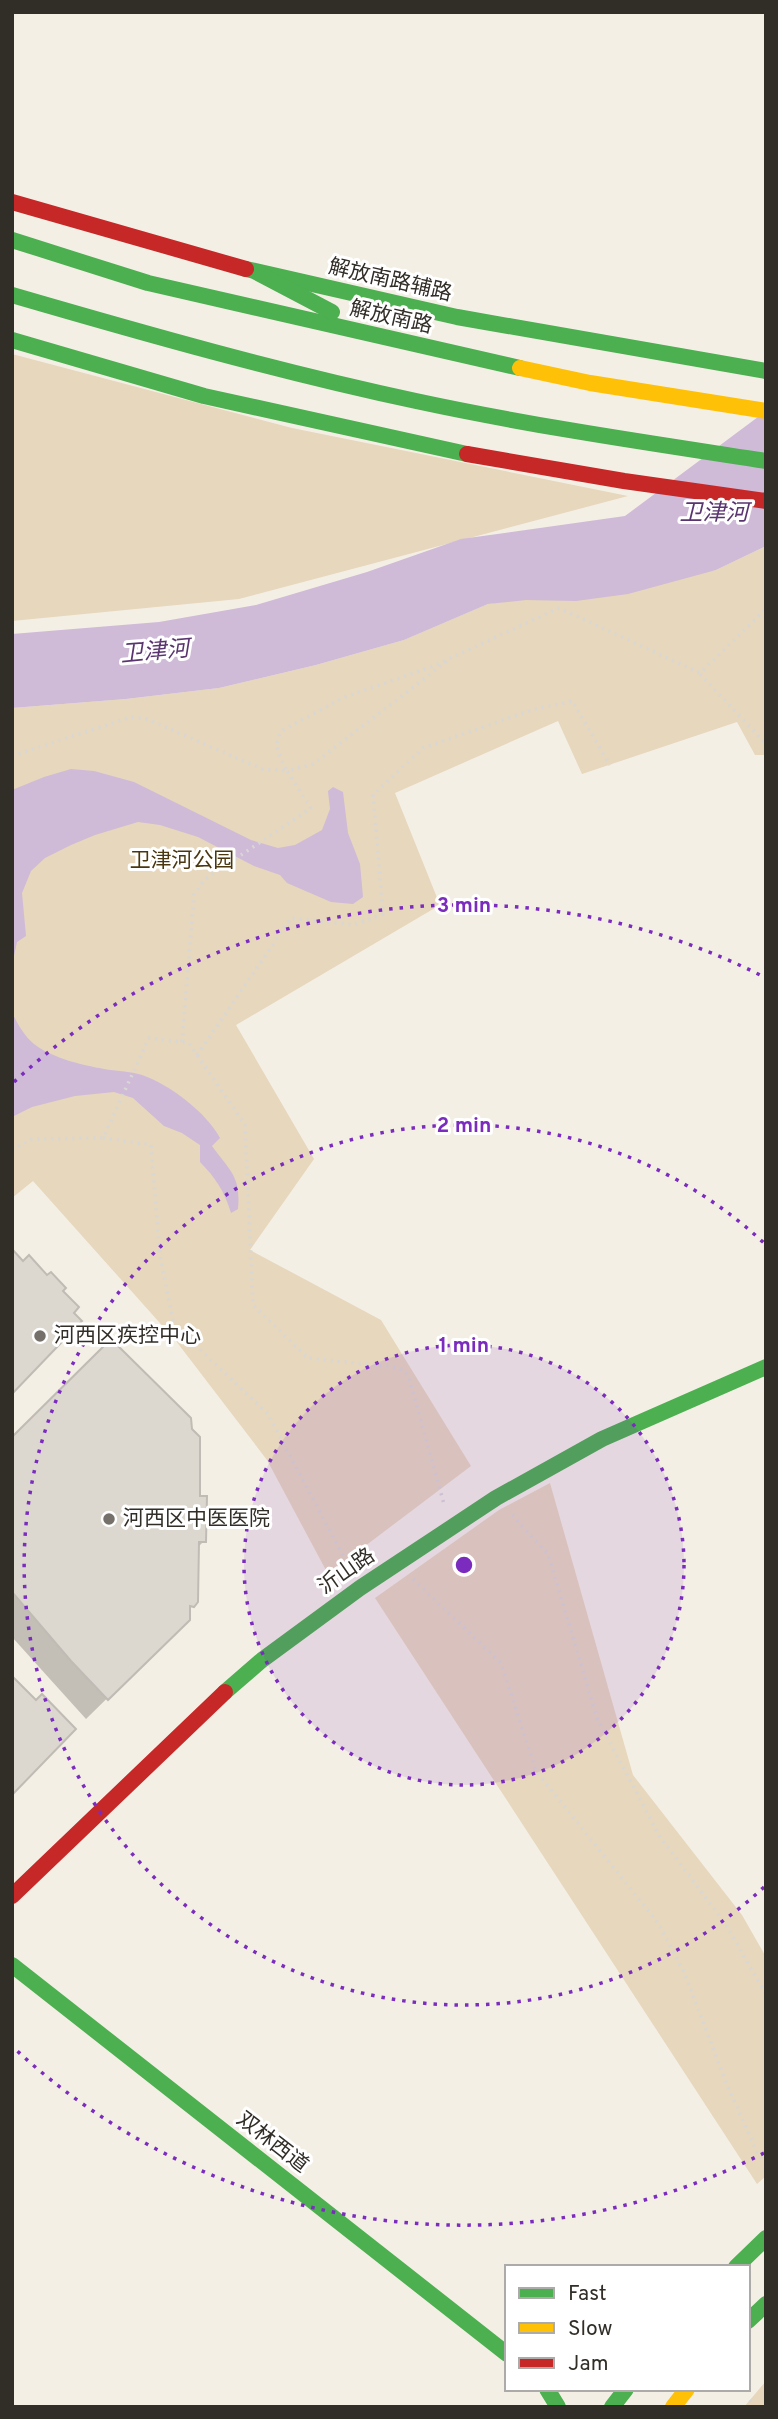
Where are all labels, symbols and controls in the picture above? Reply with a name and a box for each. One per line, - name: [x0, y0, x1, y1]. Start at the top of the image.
- street label: 解放南路辅路: [326, 254, 454, 308]
- street label: 解放南路: [347, 295, 435, 341]
- water label: 卫津河: [680, 500, 753, 529]
- water label: 卫津河: [119, 635, 195, 670]
- park label: 卫津河公园: [130, 848, 235, 875]
- text: 3 min: [437, 893, 491, 920]
- text: 2 min: [437, 1113, 491, 1140]
- place label: 河西区疾控中心: [54, 1323, 201, 1350]
- marker: 河西区疾控中心: [32, 1328, 48, 1344]
- text: 1 min: [439, 1333, 489, 1360]
- place label: 河西区中医医院: [123, 1506, 270, 1533]
- marker: 河西区中医医院: [101, 1511, 117, 1527]
- street label: 沂山路: [313, 1543, 381, 1601]
- centre of rings: [452, 1553, 476, 1577]
- street label: 双林西道: [231, 2107, 313, 2179]
- legend: [505, 2265, 750, 2391]
- text: Fast: [568, 2281, 607, 2308]
- text: Slow: [568, 2316, 613, 2343]
- text: Jam: [568, 2351, 609, 2378]

